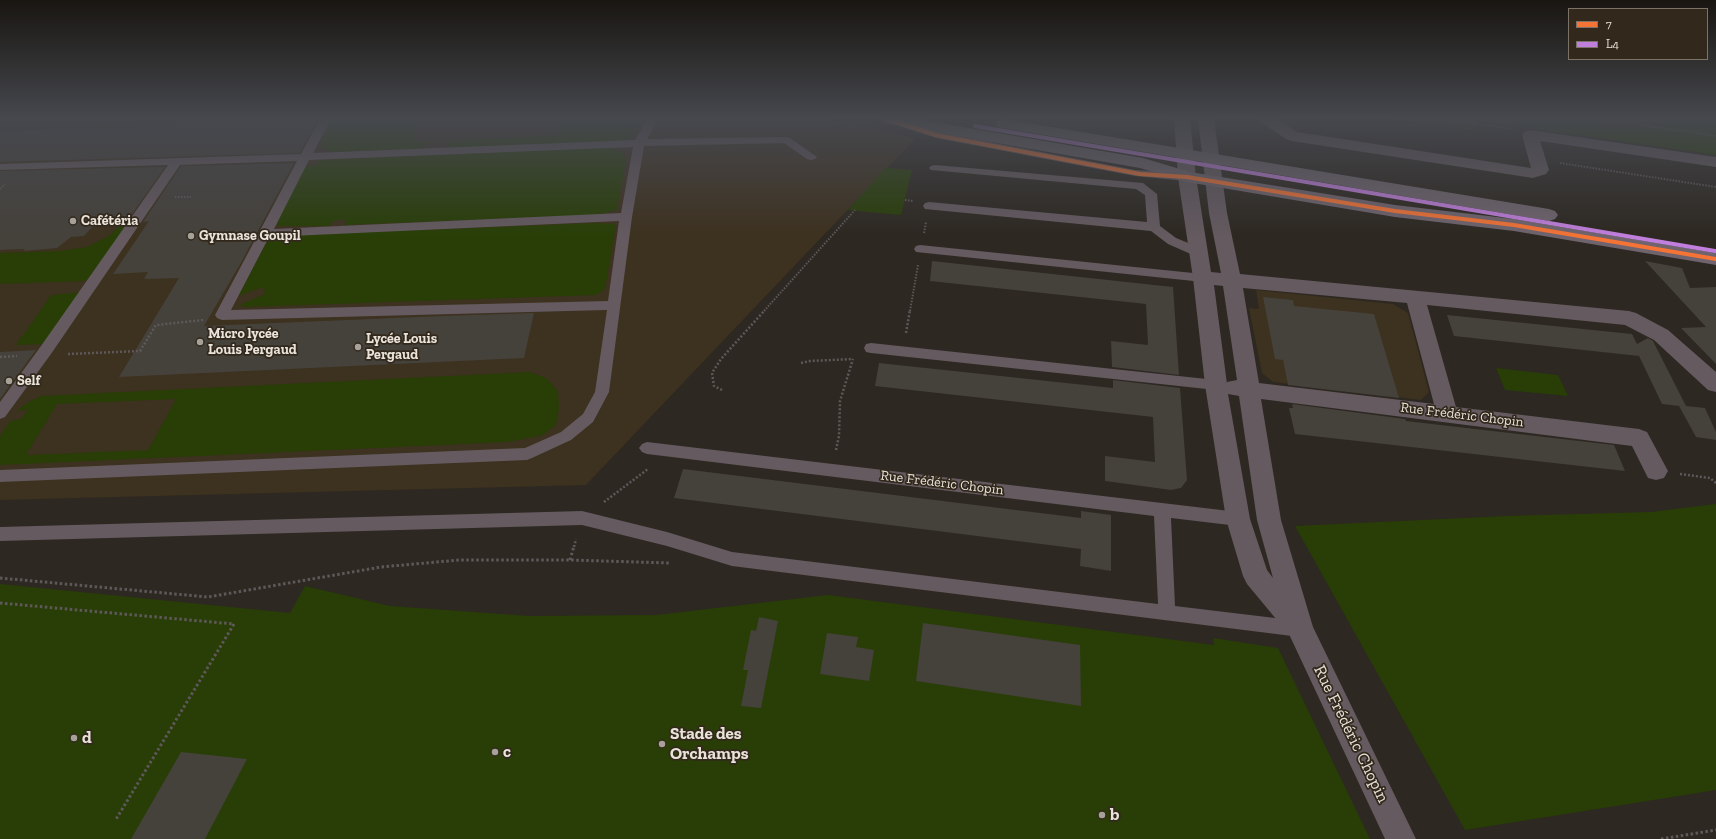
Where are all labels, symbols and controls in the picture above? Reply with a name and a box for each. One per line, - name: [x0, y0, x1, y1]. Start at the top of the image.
- legend: [1568, 8, 1708, 60]
- text: 7: [1606, 17, 1612, 31]
- text: L4: [1606, 37, 1619, 51]
- place label: Cafétéria: [81, 213, 138, 229]
- marker: Cafétéria: [68, 216, 78, 226]
- place label: Gymnase Goupil: [199, 228, 301, 244]
- marker: Gymnase Goupil: [186, 231, 196, 241]
- place label: Micro lycée Louis Pergaud: [208, 326, 297, 358]
- place label: Lycée Louis Pergaud: [366, 331, 437, 364]
- marker: Micro lycée Louis Pergaud: [195, 337, 205, 347]
- marker: Lycée Louis Pergaud: [353, 342, 363, 352]
- place label: Self: [17, 373, 40, 389]
- marker: Self: [4, 376, 14, 386]
- street label: Rue Frédéric Chopin: [1399, 399, 1525, 431]
- street label: Rue Frédéric Chopin: [879, 467, 1005, 499]
- street label: Rue Frédéric Chopin: [1309, 662, 1393, 806]
- place label: Stade des Orchamps: [670, 724, 748, 764]
- place label: d: [82, 728, 92, 748]
- marker: d: [69, 733, 79, 743]
- marker: Stade des Orchamps: [657, 739, 667, 749]
- place label: c: [503, 742, 511, 762]
- marker: c: [490, 747, 500, 757]
- place label: b: [1110, 805, 1119, 825]
- marker: b: [1097, 810, 1107, 820]

